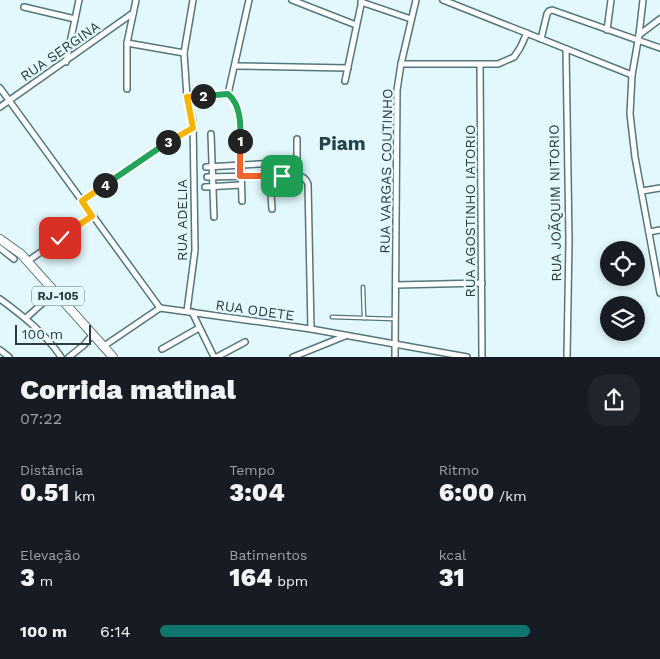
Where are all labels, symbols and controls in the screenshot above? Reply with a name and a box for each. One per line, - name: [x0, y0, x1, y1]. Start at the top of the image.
- street label: RUA SERGINA: [17, 18, 103, 84]
- pin: 2: [190, 84, 216, 108]
- text: 2: [199, 88, 208, 104]
- street label: RUA VARGAS COUTINHO: [377, 88, 395, 254]
- street label: RUA JOÃQUIM NITORIO: [546, 124, 564, 282]
- street label: RUA AGOSTINHO IATORIO: [462, 125, 478, 297]
- pin: 1: [228, 128, 252, 154]
- pin: 3: [156, 130, 180, 154]
- district label: Piam: [318, 132, 366, 155]
- text: 1: [237, 133, 244, 149]
- text: 3: [164, 134, 173, 150]
- pin: [261, 155, 303, 197]
- icon: arrive: [268, 162, 296, 190]
- pin: 4: [92, 172, 118, 198]
- text: 4: [101, 177, 110, 193]
- street label: RUA ADELIA: [174, 179, 190, 261]
- pin: [39, 217, 81, 259]
- icon: check: [46, 224, 74, 252]
- map controls: [600, 241, 645, 341]
- button: locate: [600, 241, 645, 286]
- road number: RJ-105: [32, 286, 84, 306]
- button: layers: [600, 296, 645, 341]
- street label: RUA ODETE: [215, 297, 295, 323]
- scale bar: [15, 322, 91, 345]
- text: 100 m: [22, 326, 63, 342]
- text: Corrida matinal: [20, 373, 236, 406]
- button: share: [588, 374, 640, 426]
- text: 07:22: [20, 409, 62, 428]
- text: Distância: [20, 462, 83, 478]
- text: Tempo: [229, 462, 275, 478]
- text: Ritmo: [439, 462, 479, 478]
- text: 0.51: [20, 478, 69, 507]
- text: 3:04: [229, 478, 285, 507]
- text: 6:00: [439, 478, 494, 507]
- text: km: [69, 488, 95, 504]
- text: /km: [494, 488, 526, 504]
- text: Elevação: [20, 547, 80, 563]
- text: Batimentos: [229, 547, 307, 563]
- text: kcal: [439, 547, 466, 563]
- text: 3: [20, 563, 35, 592]
- text: 164: [229, 563, 272, 592]
- text: 31: [439, 563, 465, 592]
- text: m: [35, 573, 53, 589]
- text: bpm: [272, 573, 308, 589]
- text: 100 m: [20, 622, 67, 641]
- text: 6:14: [100, 622, 130, 641]

